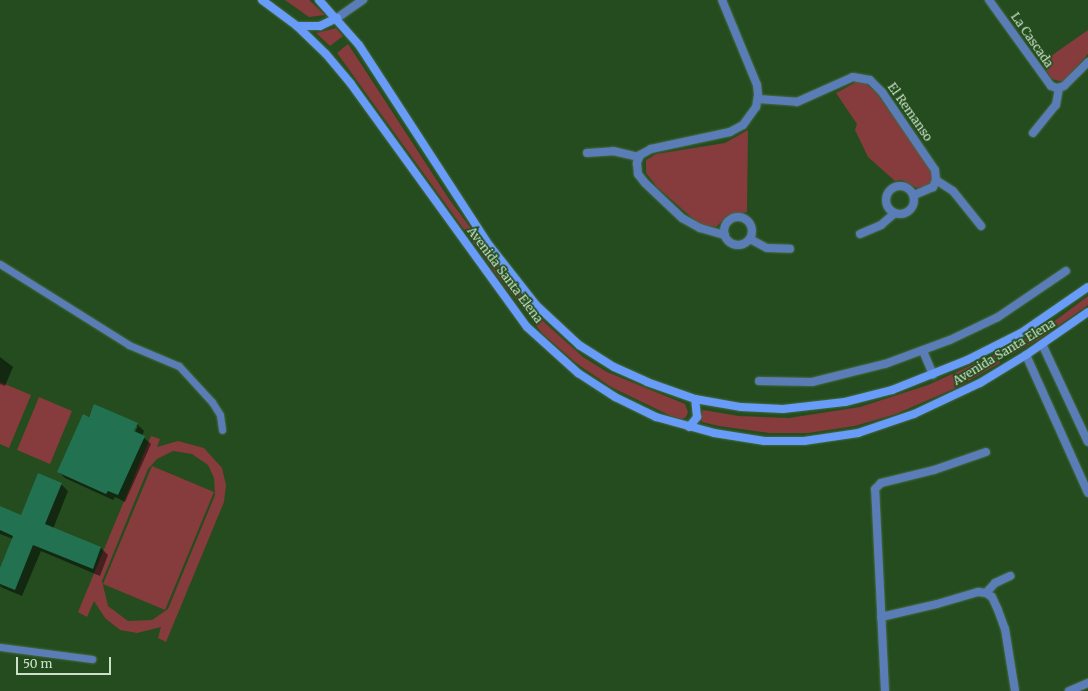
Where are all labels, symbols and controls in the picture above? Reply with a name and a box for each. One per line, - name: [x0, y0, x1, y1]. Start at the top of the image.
- street label: La Cascada: [1008, 10, 1056, 70]
- street label: El Remanso: [885, 80, 935, 144]
- street label: Avenida Santa Elena: [464, 224, 546, 326]
- street label: Avenida Santa Elena: [950, 316, 1058, 388]
- scale bar: [18, 649, 113, 675]
- text: 50 m: [23, 656, 52, 671]

